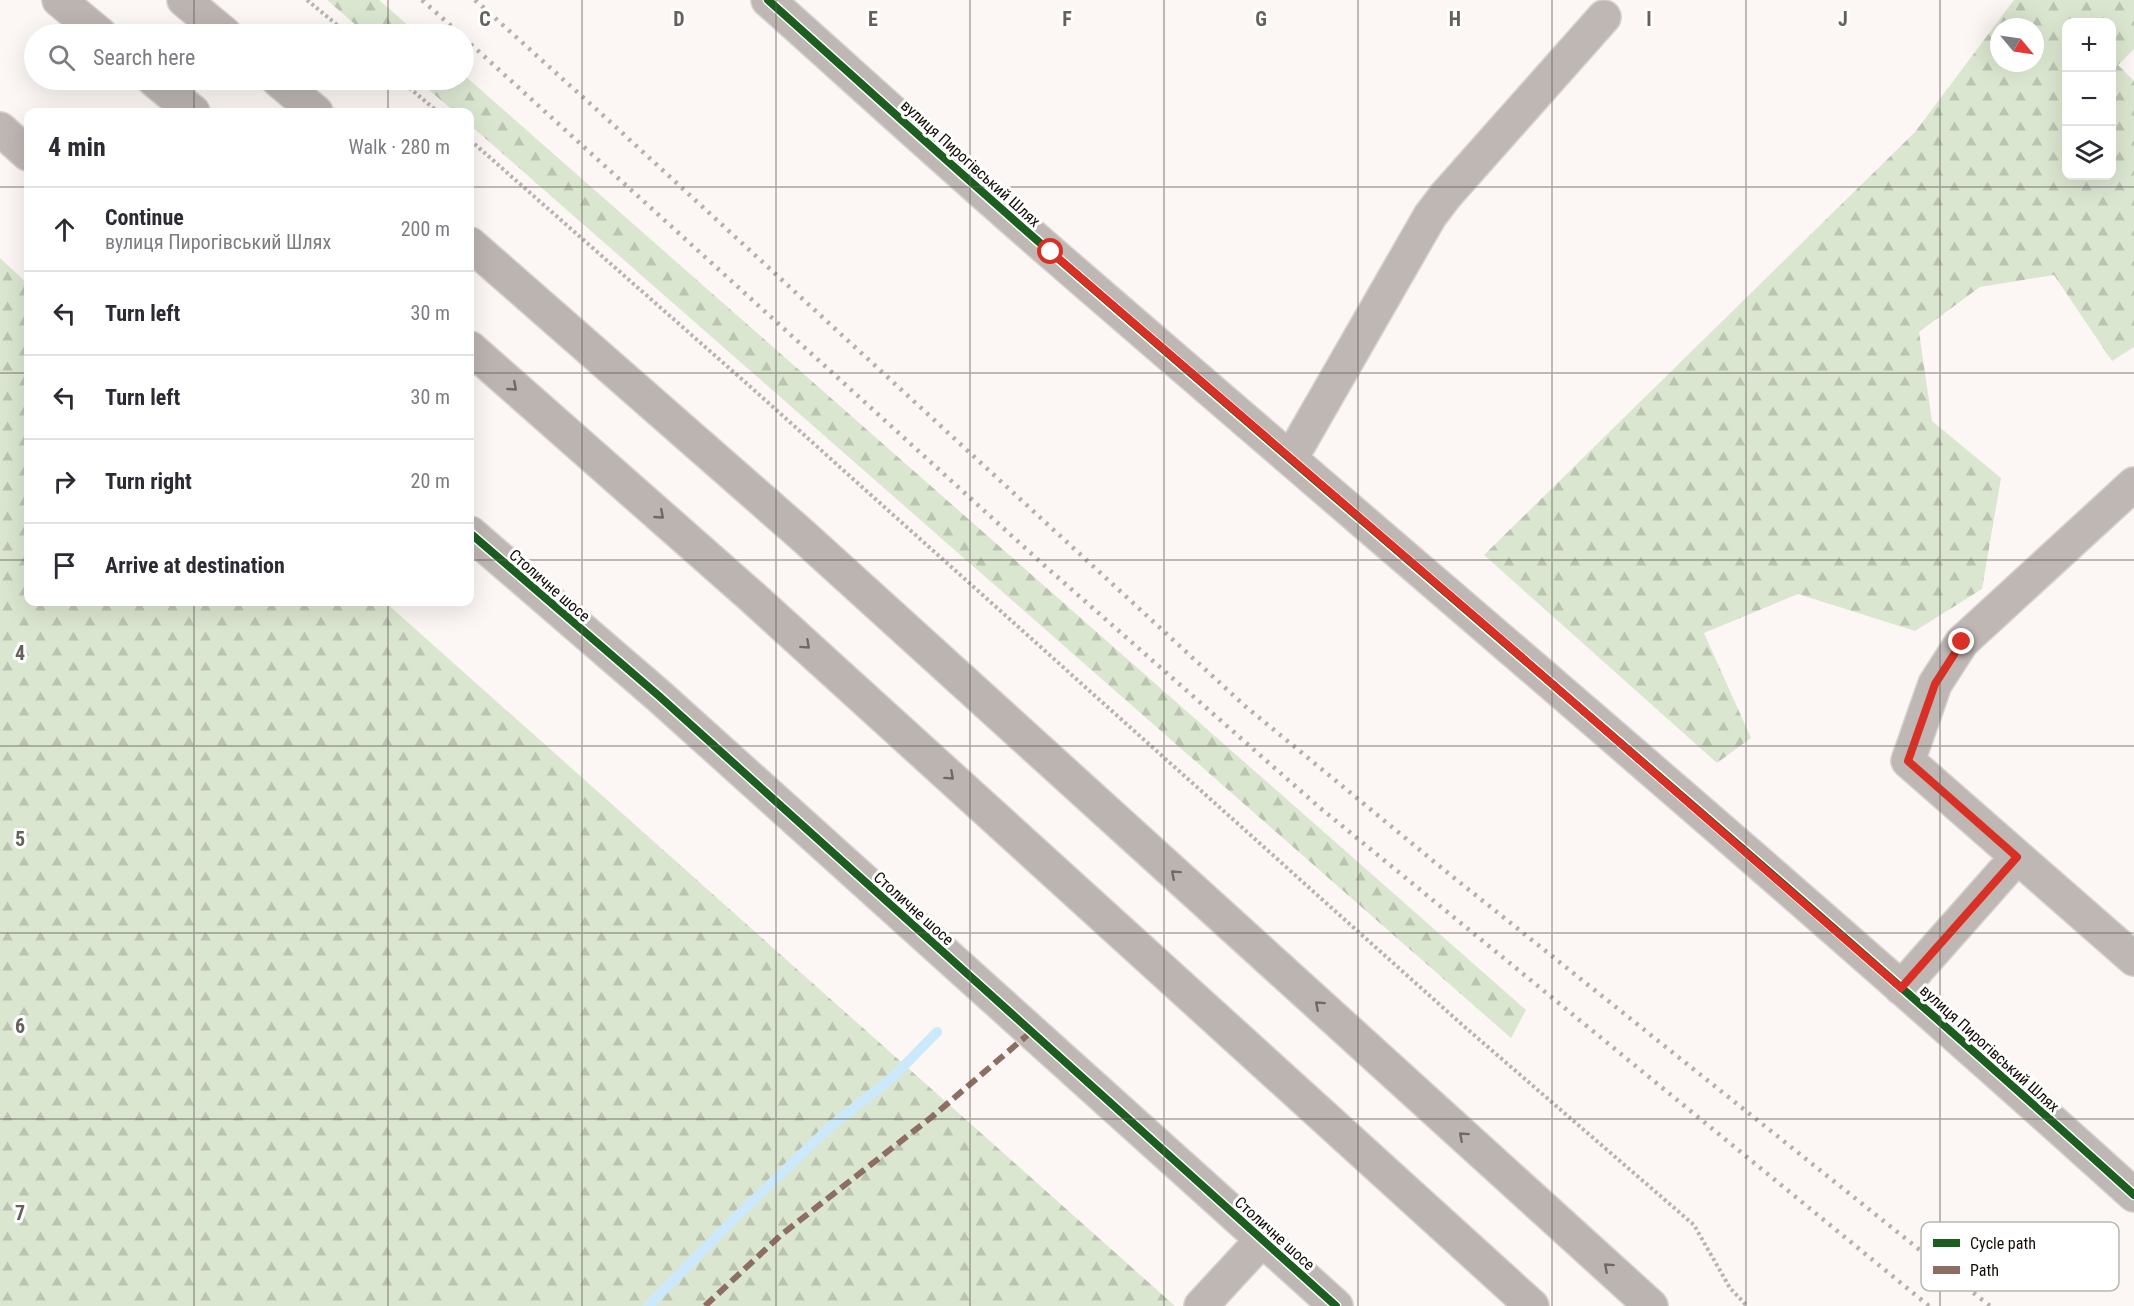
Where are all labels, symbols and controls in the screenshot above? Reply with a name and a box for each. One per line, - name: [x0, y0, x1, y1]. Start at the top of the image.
- text: C: [479, 7, 491, 31]
- text: D: [673, 7, 685, 31]
- text: E: [868, 7, 878, 31]
- text: F: [1062, 7, 1072, 31]
- text: G: [1255, 7, 1267, 31]
- text: H: [1449, 7, 1461, 31]
- text: I: [1646, 7, 1652, 31]
- text: J: [1838, 7, 1848, 31]
- north arrow: [1990, 18, 2044, 72]
- map controls: [2062, 18, 2116, 180]
- button: +: [2062, 18, 2116, 72]
- search box: [24, 24, 474, 90]
- icon: search: [45, 41, 78, 74]
- text: Search here: [93, 45, 195, 70]
- button: −: [2062, 72, 2116, 126]
- street label: вулиця Пирогівський Шлях: [897, 96, 1044, 231]
- button: layers: [2062, 126, 2116, 180]
- text: 4 min: [48, 132, 106, 162]
- text: Walk · 280 m: [349, 135, 450, 159]
- text: Continue: [105, 205, 184, 230]
- icon: ahead: [48, 213, 81, 246]
- text: 200 m: [401, 217, 450, 241]
- text: вулиця Пирогівський Шлях: [105, 230, 331, 254]
- route start: [1037, 238, 1063, 264]
- icon: left: [48, 297, 81, 330]
- text: Turn left: [105, 301, 180, 326]
- text: 30 m: [411, 301, 450, 325]
- one-way arrow: [507, 380, 517, 391]
- icon: left: [48, 381, 81, 414]
- text: Turn left: [105, 385, 180, 410]
- text: 30 m: [411, 385, 450, 409]
- icon: right: [48, 465, 81, 498]
- text: Turn right: [105, 469, 192, 494]
- text: 20 m: [411, 469, 450, 493]
- one-way arrow: [653, 508, 664, 519]
- street label: Столичне шосе: [505, 545, 594, 626]
- icon: arrive: [48, 549, 81, 582]
- text: Arrive at destination: [105, 553, 285, 578]
- route end: [1948, 628, 1974, 654]
- one-way arrow: [799, 638, 809, 649]
- text: 4: [15, 641, 25, 665]
- one-way arrow: [943, 769, 954, 780]
- text: 5: [15, 827, 25, 851]
- street label: Столичне шосе: [870, 868, 958, 949]
- one-way arrow: [1171, 870, 1181, 881]
- street label: вулиця Пирогівський Шлях: [1916, 981, 2063, 1116]
- one-way arrow: [1315, 1001, 1326, 1012]
- text: 6: [15, 1014, 25, 1038]
- one-way arrow: [1460, 1132, 1470, 1143]
- street label: Столичне шосе: [1231, 1193, 1319, 1274]
- text: 7: [15, 1201, 25, 1225]
- legend: [1921, 1222, 2119, 1291]
- text: Cycle path: [1970, 1234, 2036, 1253]
- text: Path: [1970, 1261, 1999, 1280]
- one-way arrow: [1604, 1263, 1615, 1274]

